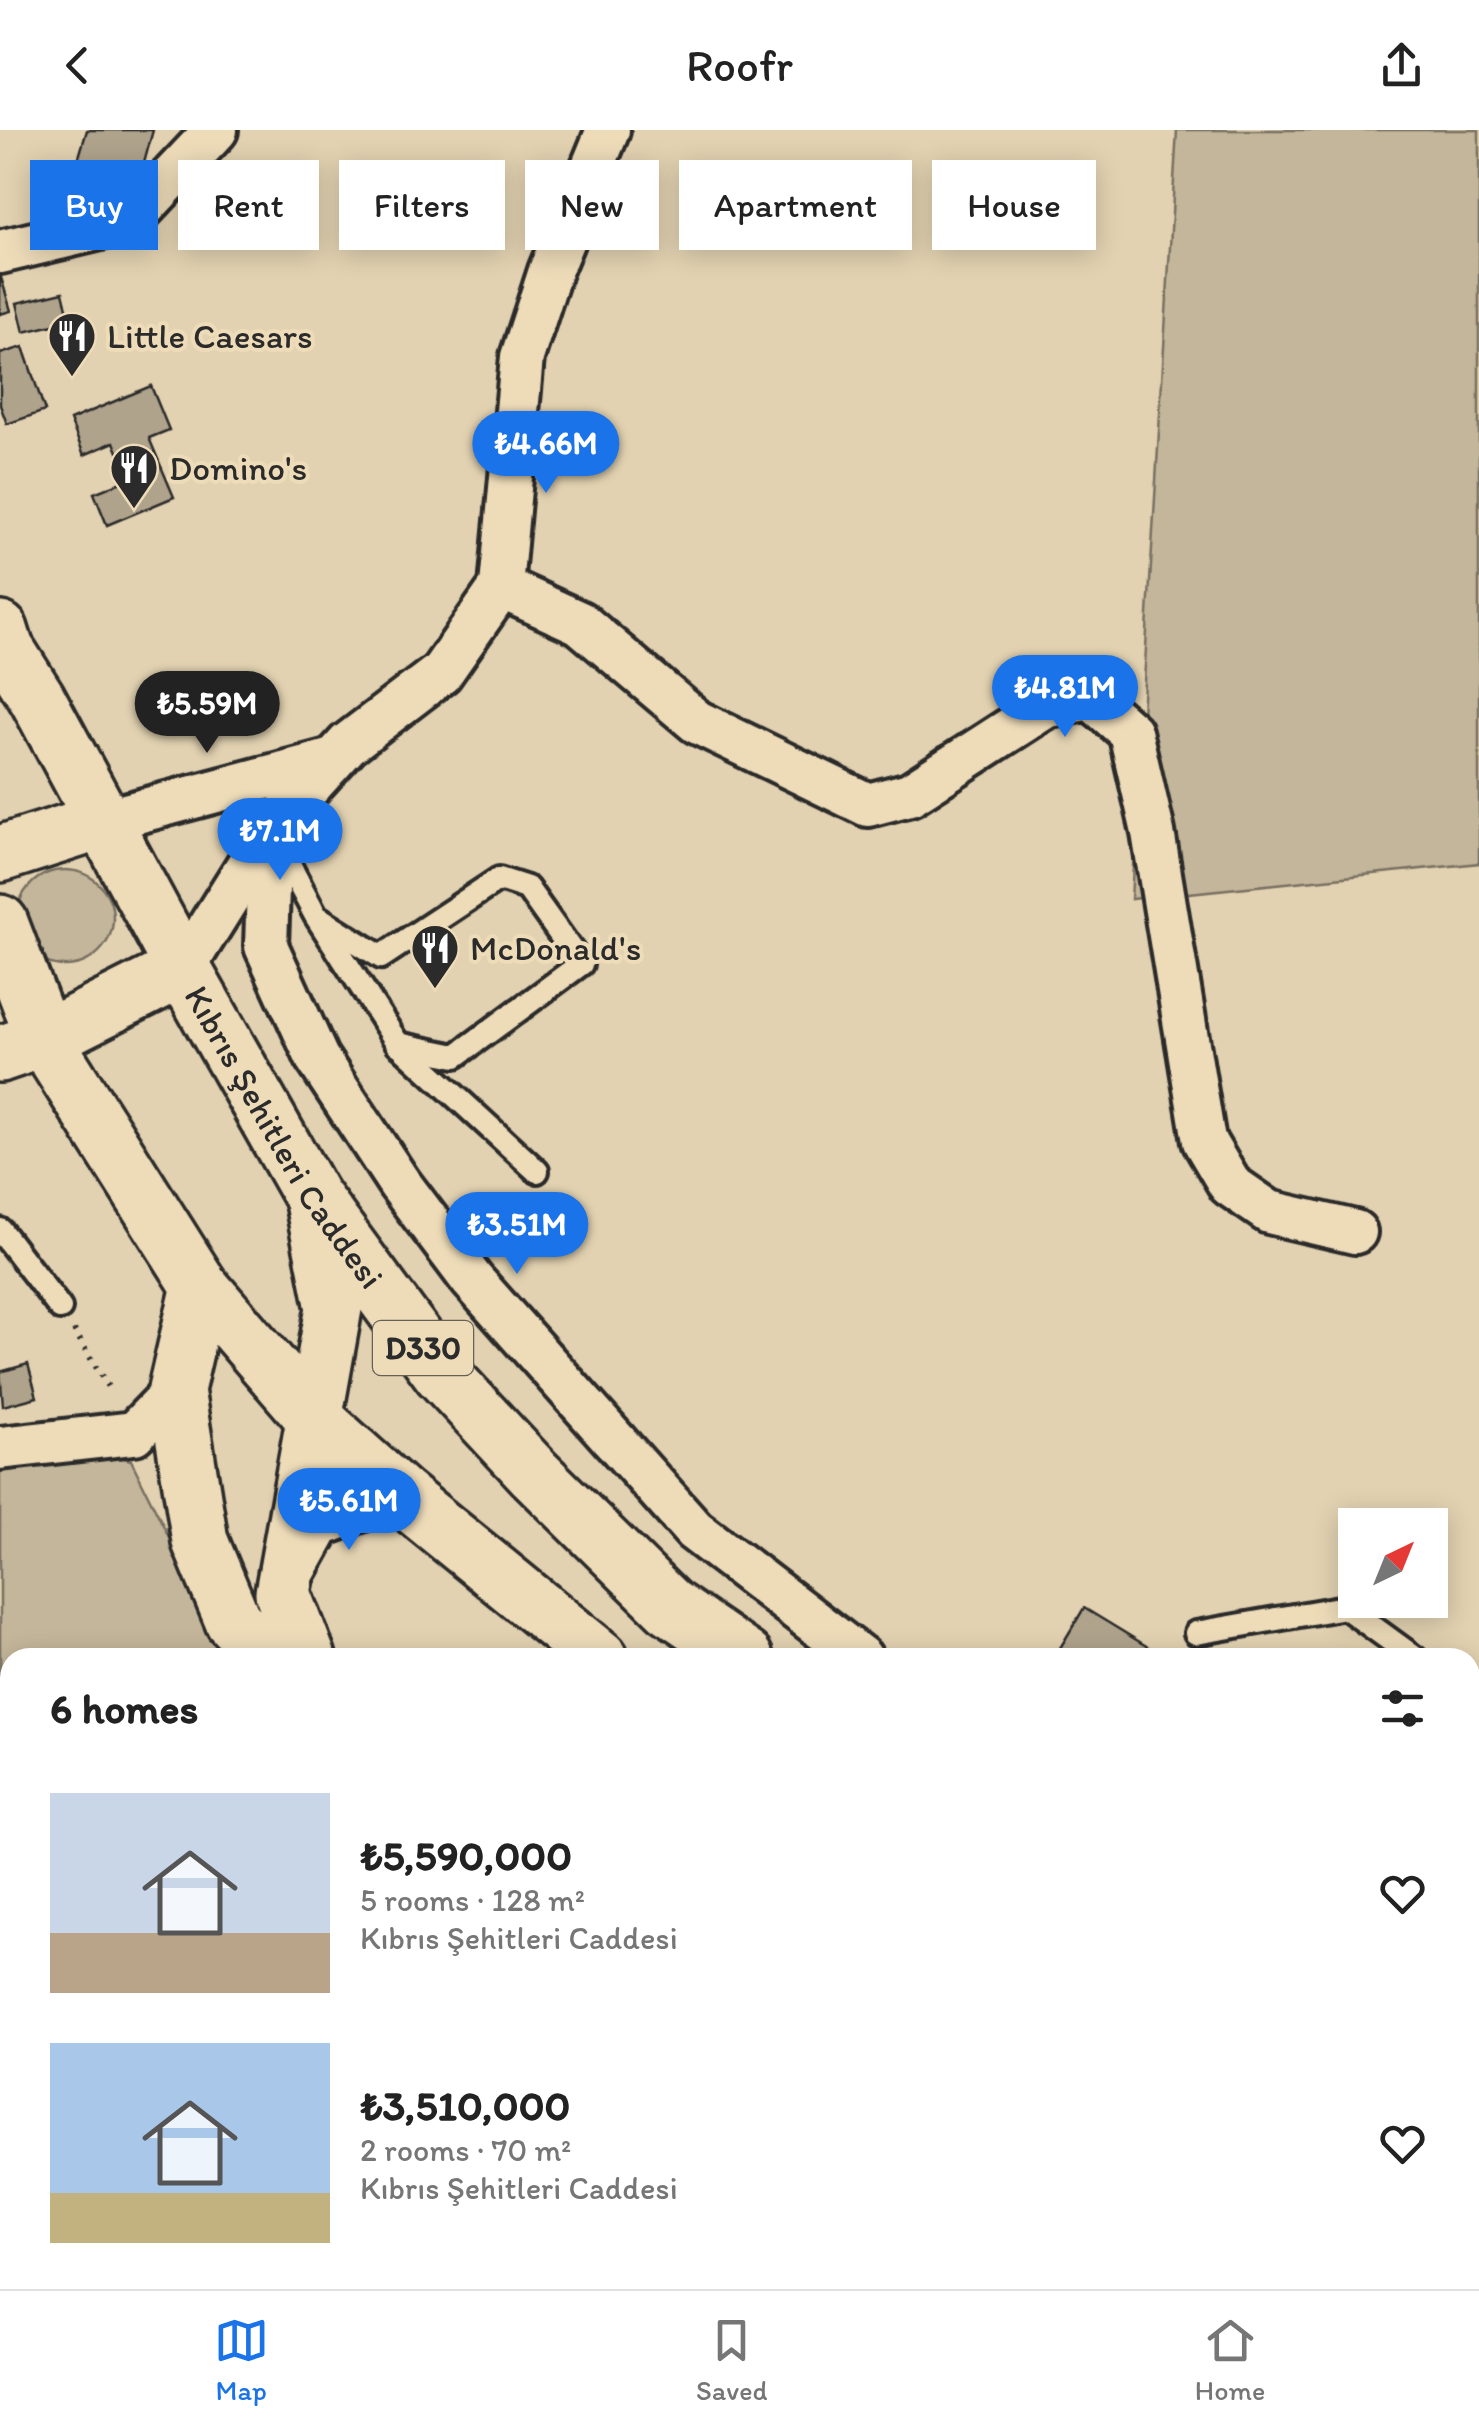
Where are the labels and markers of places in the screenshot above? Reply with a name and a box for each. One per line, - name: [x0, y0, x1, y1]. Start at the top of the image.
- restaurant icon: Little Caesars: [46, 310, 98, 378]
- place label: Little Caesars: [107, 315, 313, 357]
- pin: ₺4.66M: [465, 411, 627, 496]
- restaurant icon: Domino's: [108, 442, 160, 510]
- place label: Domino's: [169, 447, 307, 489]
- pin: ₺4.81M: [984, 655, 1146, 740]
- pin: ₺5.59M: [126, 671, 288, 756]
- pin: ₺7.1M: [210, 798, 350, 883]
- restaurant icon: McDonald's: [409, 922, 461, 990]
- place label: McDonald's: [470, 927, 641, 969]
- pin: ₺3.51M: [436, 1192, 598, 1277]
- pin: ₺5.61M: [268, 1468, 430, 1553]

